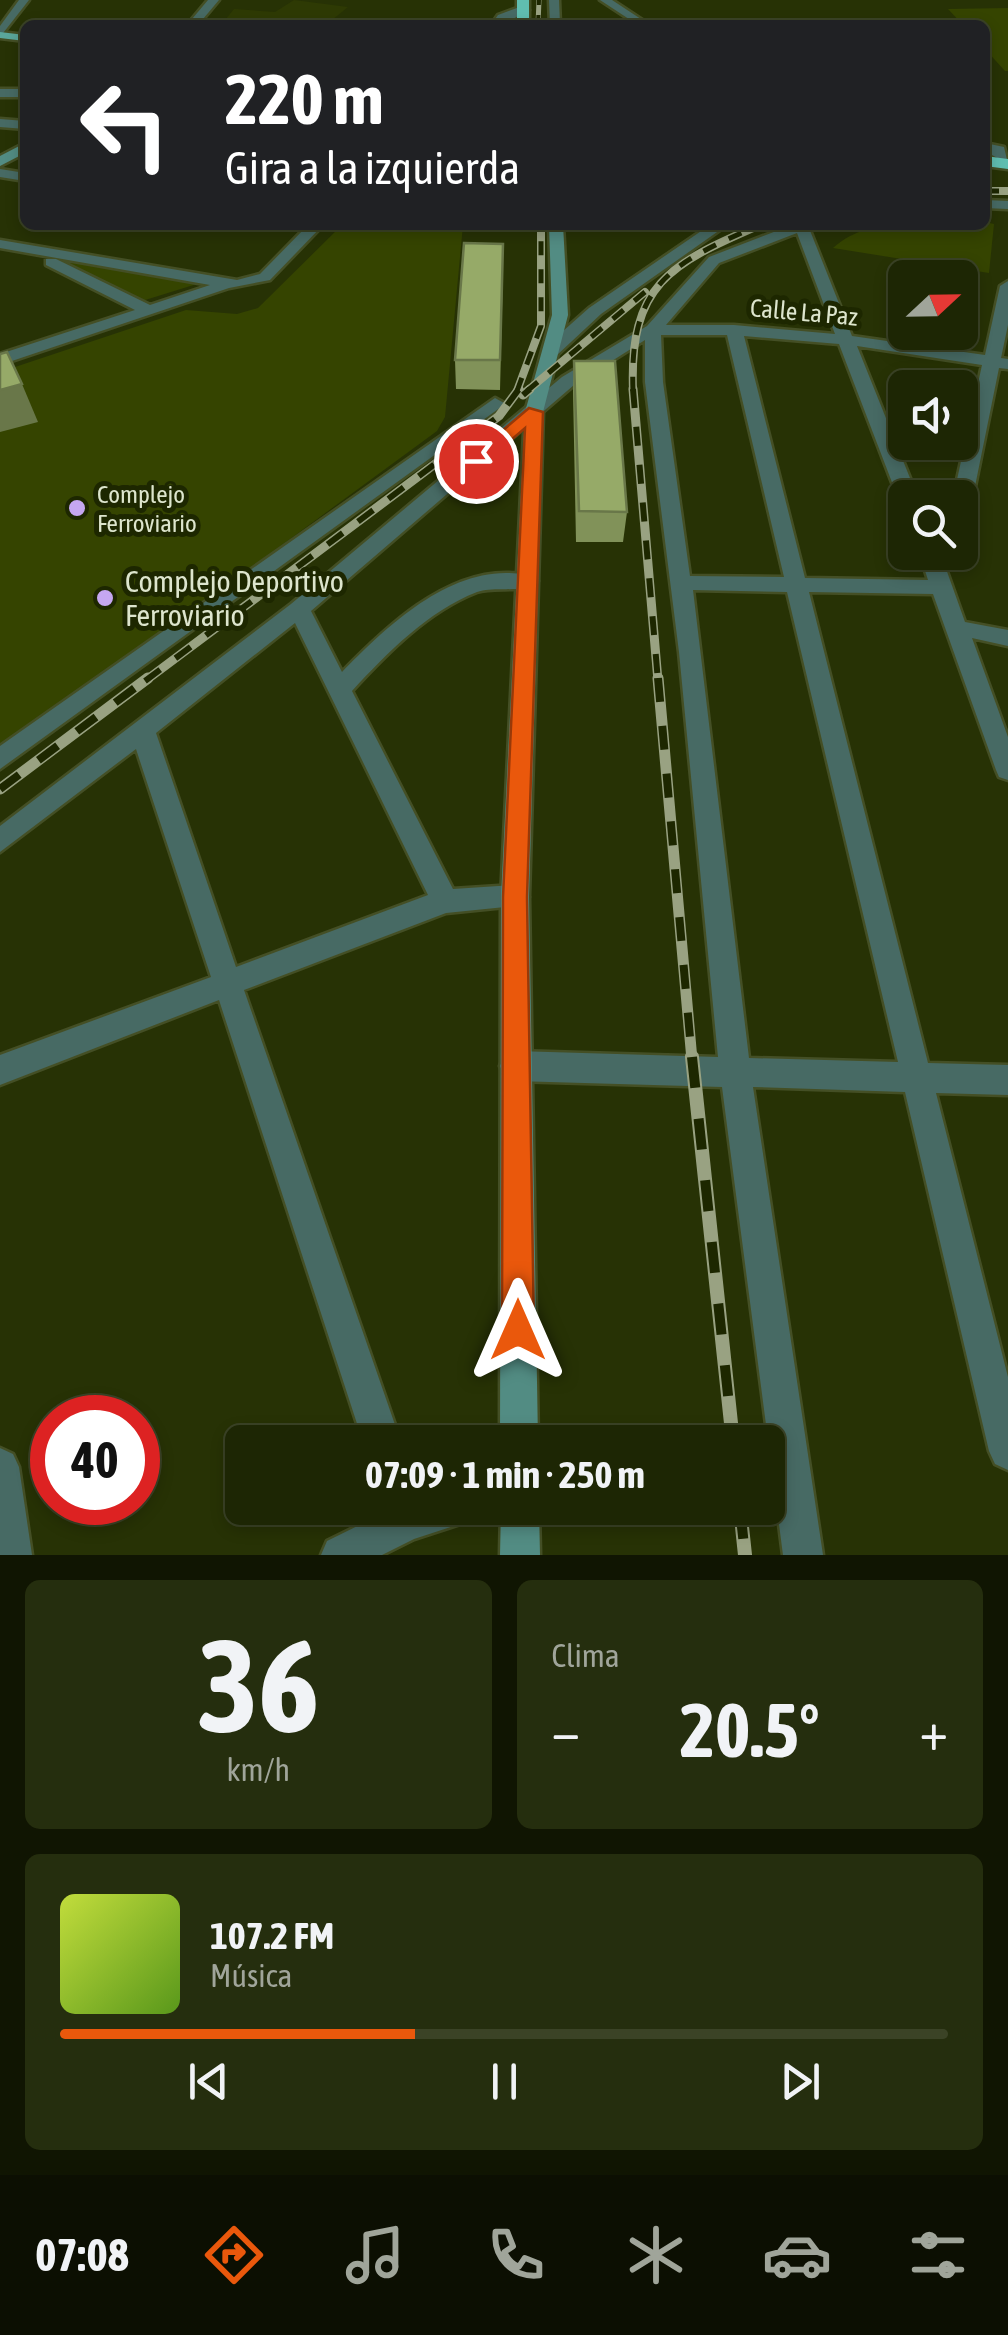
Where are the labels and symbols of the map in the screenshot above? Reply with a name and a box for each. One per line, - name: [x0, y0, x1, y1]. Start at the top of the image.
- north arrow: [888, 260, 978, 350]
- street label: Calle La Paz: [749, 293, 859, 331]
- pin: [434, 419, 519, 504]
- place label: Complejo Ferroviario: [97, 480, 197, 537]
- marker: Complejo Ferroviario: [66, 497, 88, 519]
- place label: Complejo Deportivo Ferroviario: [125, 564, 344, 632]
- marker: Complejo Deportivo Ferroviario: [94, 587, 116, 609]
- position arrow: [466, 1278, 570, 1382]
- speed limit sign: 40: [30, 1395, 160, 1525]

